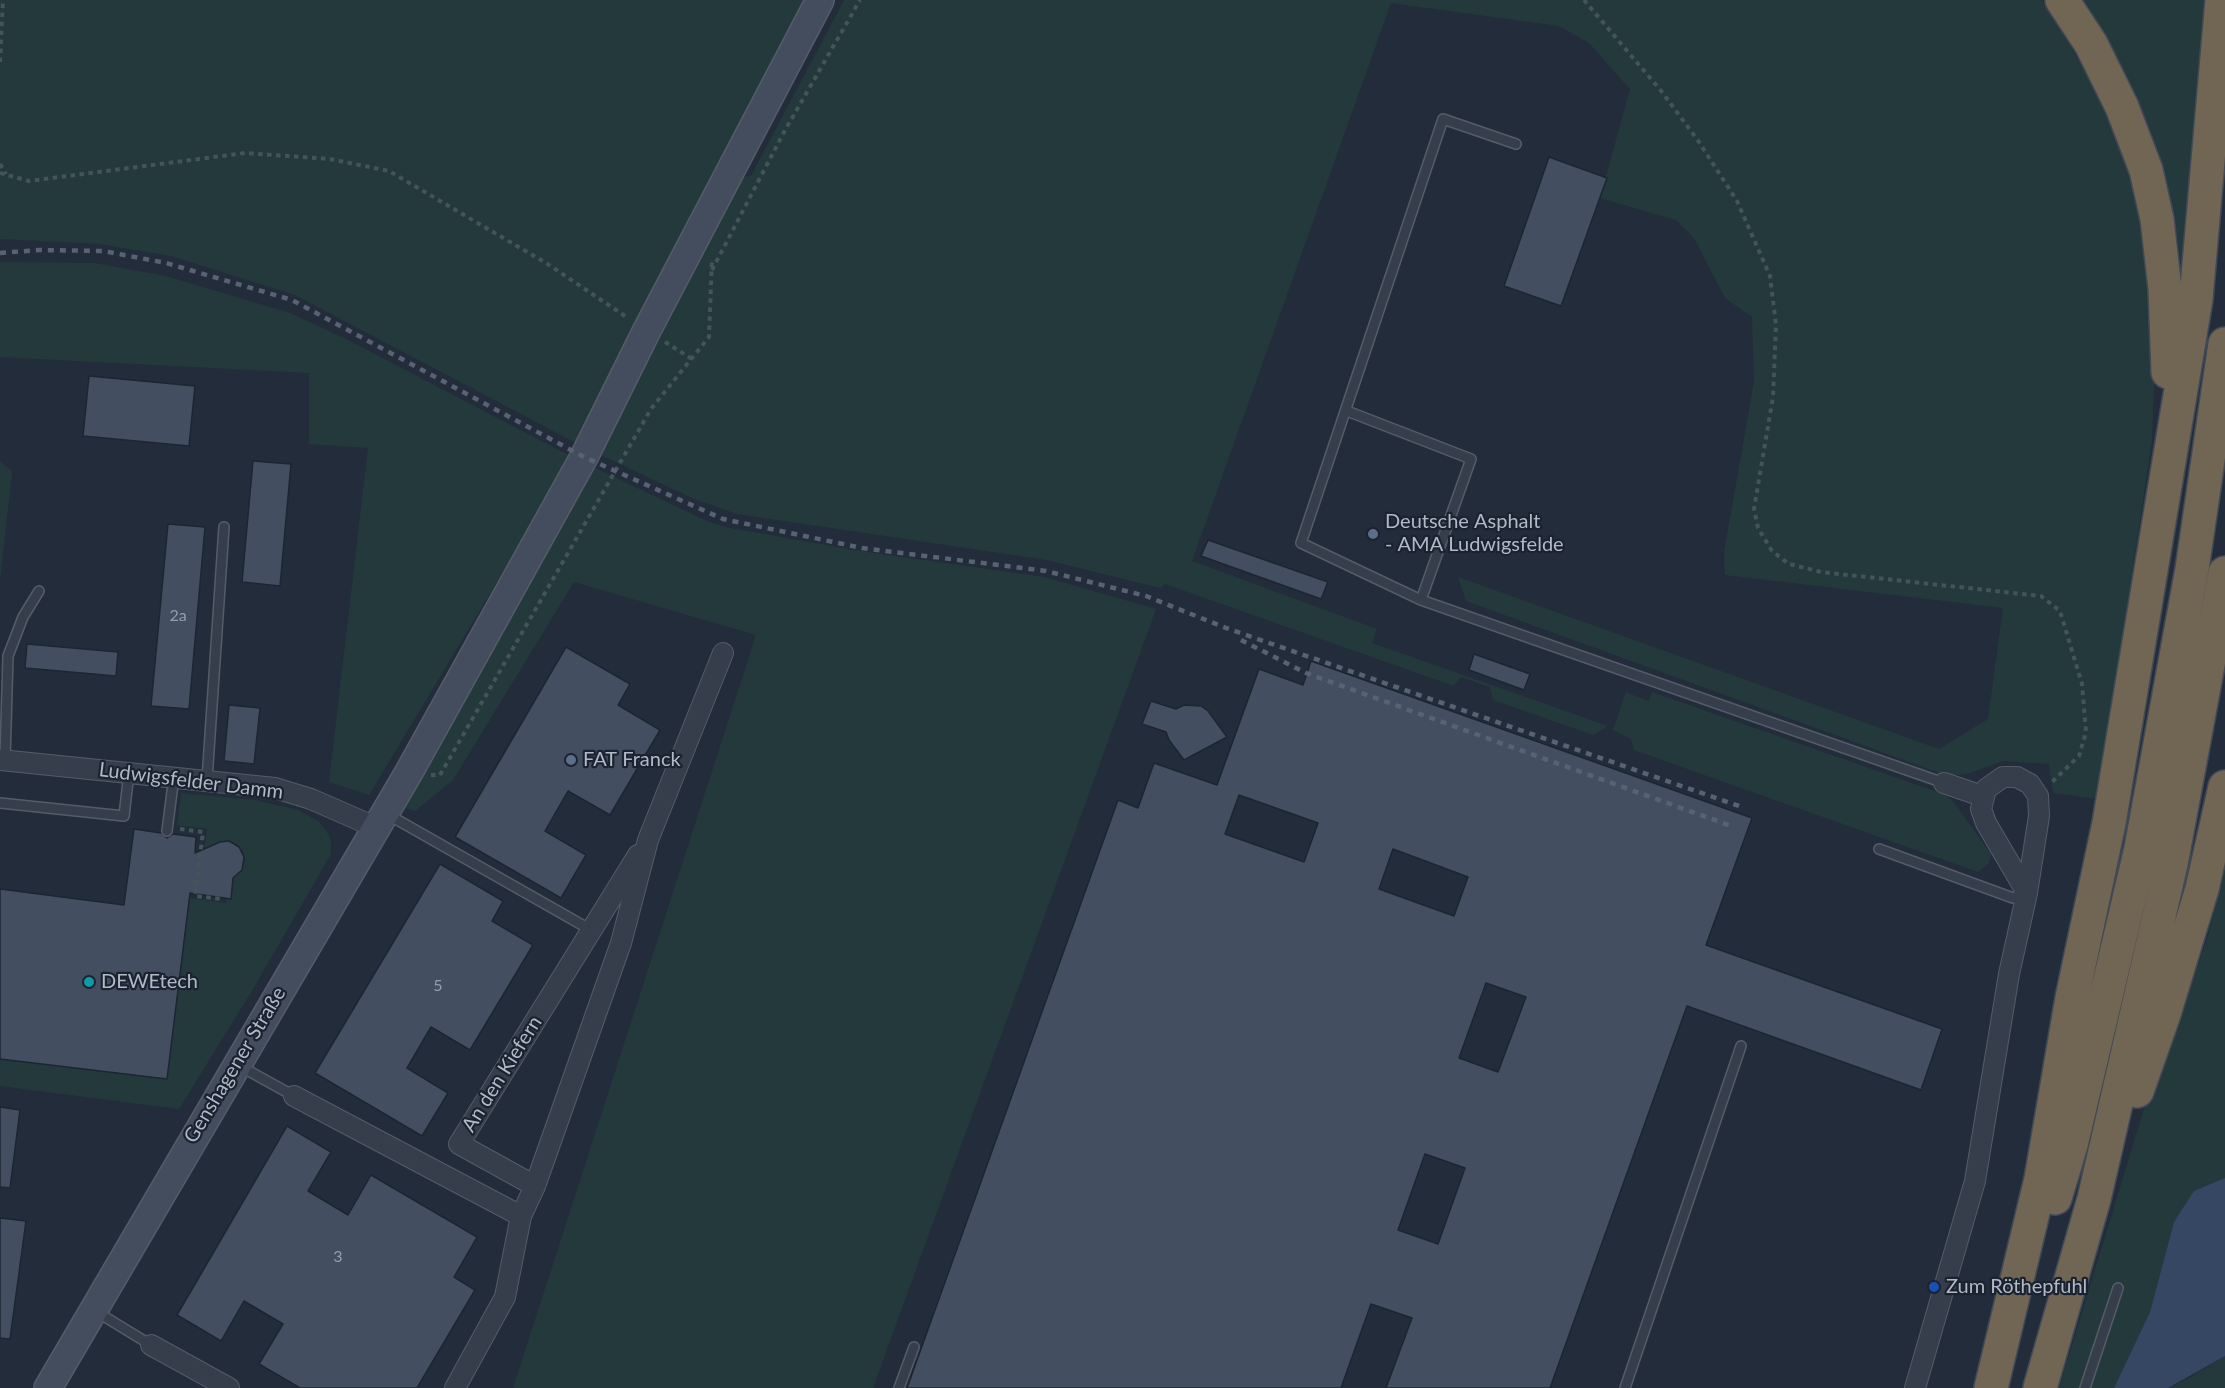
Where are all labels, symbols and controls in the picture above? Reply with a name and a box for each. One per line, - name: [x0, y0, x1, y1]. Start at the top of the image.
- place label: Deutsche Asphalt - AMA Ludwigsfelde: [1385, 510, 1564, 557]
- marker: Deutsche Asphalt - AMA Ludwigsfelde: [1366, 527, 1380, 541]
- house number: 2a: [169, 606, 187, 626]
- place label: FAT Franck: [583, 748, 681, 772]
- marker: FAT Franck: [564, 753, 578, 767]
- street label: Ludwigsfelder Damm: [97, 758, 285, 804]
- place label: DEWEtech: [101, 970, 198, 994]
- marker: DEWEtech: [82, 975, 96, 989]
- house number: 5: [433, 976, 443, 996]
- street label: Genshagener Straße: [179, 983, 291, 1147]
- street label: An den Kiefern: [457, 1012, 547, 1136]
- house number: 3: [333, 1247, 343, 1267]
- place label: Zum Röthepfuhl: [1946, 1275, 2087, 1299]
- marker: Zum Röthepfuhl: [1927, 1280, 1941, 1294]

